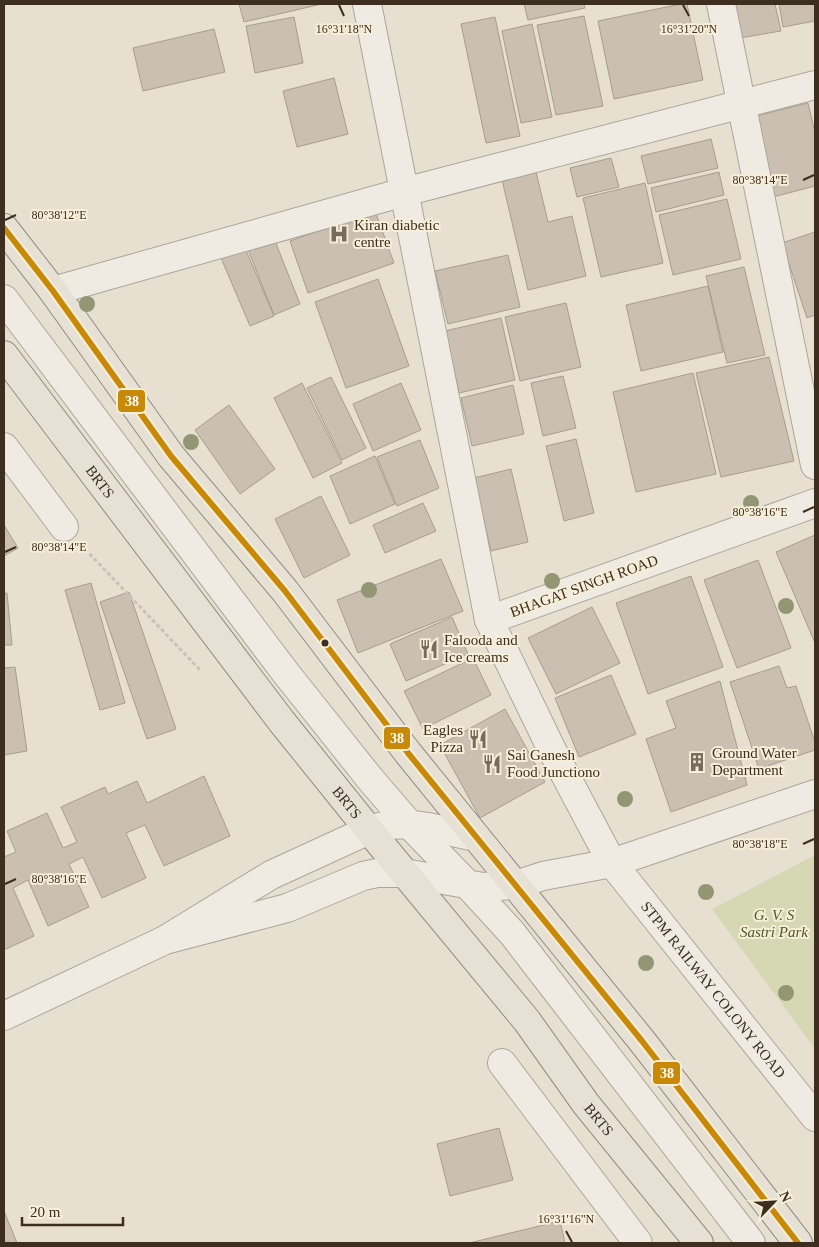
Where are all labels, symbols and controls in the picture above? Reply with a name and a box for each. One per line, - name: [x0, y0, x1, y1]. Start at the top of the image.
- text: 16°31'18"N: [316, 22, 373, 36]
- text: 16°31'20"N: [661, 22, 718, 36]
- text: 80°38'14"E: [732, 173, 788, 187]
- text: 80°38'12"E: [31, 208, 87, 222]
- place label: Kiran diabetic centre: [354, 217, 440, 250]
- hospital icon: Kiran diabetic centre: [328, 223, 350, 245]
- line badge: 38: [117, 389, 146, 413]
- text: 38: [125, 394, 139, 409]
- street label: BRTS: [83, 462, 117, 501]
- text: 80°38'16"E: [732, 505, 788, 519]
- text: 80°38'14"E: [31, 540, 87, 554]
- street label: BHAGAT SINGH ROAD: [508, 552, 660, 620]
- place label: Falooda and Ice creams: [444, 632, 518, 665]
- unlabelled marker: [320, 638, 330, 648]
- restaurant icon: Falooda and Ice creams: [418, 638, 440, 660]
- place label: Eagles Pizza: [423, 722, 463, 755]
- line badge: 38: [383, 726, 411, 750]
- restaurant icon: Eagles Pizza: [467, 728, 489, 750]
- text: 38: [390, 731, 404, 746]
- place label: Ground Water Department: [712, 745, 797, 778]
- place label: Sai Ganesh Food Junctiono: [507, 747, 600, 780]
- building icon: Ground Water Department: [686, 751, 708, 773]
- restaurant icon: Sai Ganesh Food Junctiono: [481, 753, 503, 775]
- street label: BRTS: [329, 783, 365, 822]
- text: 80°38'18"E: [732, 837, 788, 851]
- text: 80°38'16"E: [31, 872, 87, 886]
- street label: STPM RAILWAY COLONY ROAD: [638, 898, 789, 1081]
- park label: G. V. S Sastri Park: [740, 907, 808, 940]
- line badge: 38: [652, 1061, 681, 1085]
- text: 38: [660, 1066, 674, 1081]
- street label: BRTS: [581, 1100, 617, 1139]
- north arrow: [749, 1177, 799, 1227]
- text: N: [776, 1189, 794, 1204]
- scale bar: [22, 1194, 124, 1226]
- text: 20 m: [30, 1204, 61, 1220]
- text: 16°31'16"N: [538, 1212, 595, 1226]

